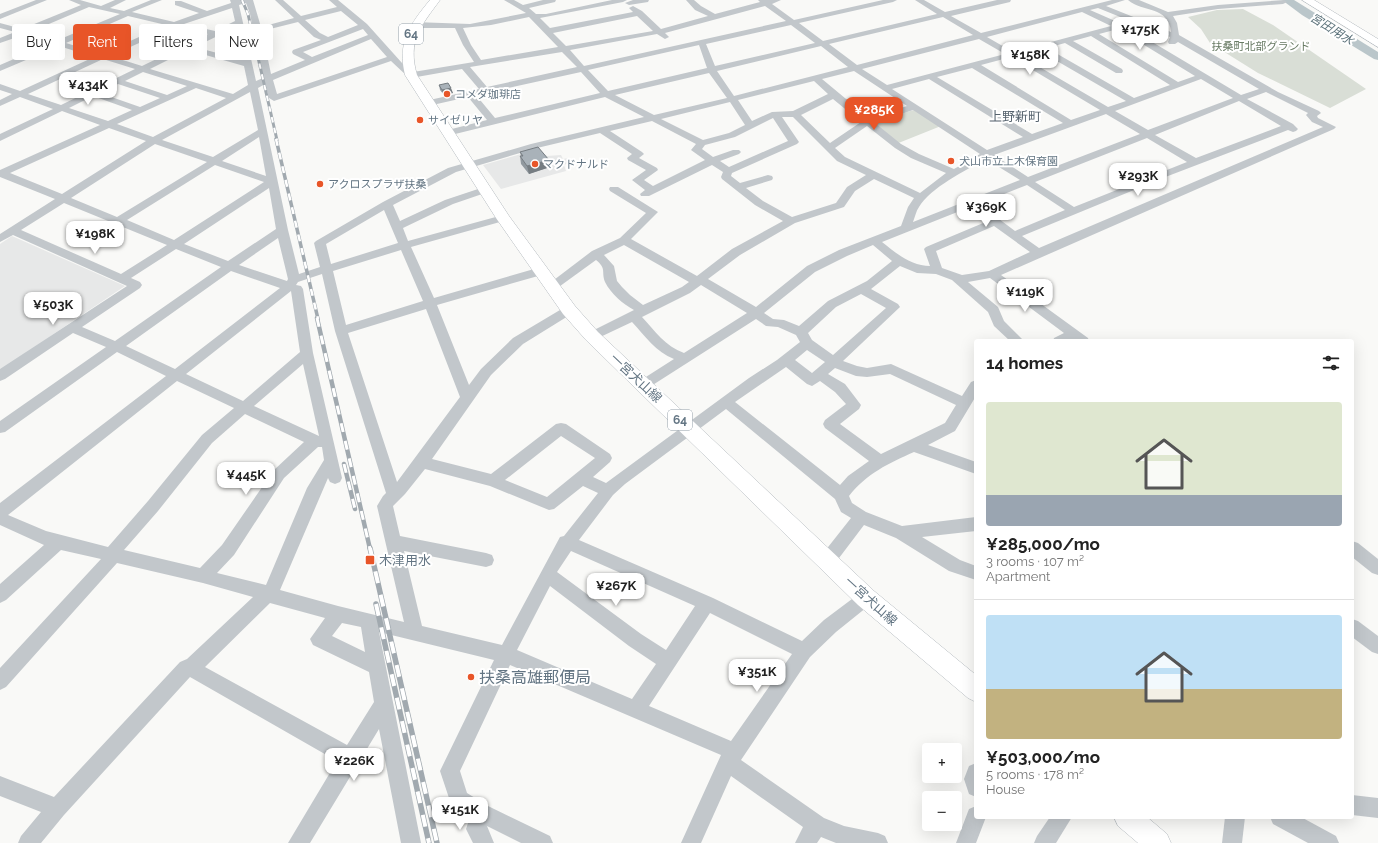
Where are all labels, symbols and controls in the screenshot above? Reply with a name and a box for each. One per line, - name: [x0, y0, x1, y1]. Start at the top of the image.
- water label: 宮田用水: [1308, 10, 1358, 49]
- pin: ¥175K: [1112, 17, 1168, 51]
- text: ¥175K: [1121, 22, 1159, 37]
- chip: Buy: [12, 24, 65, 60]
- chip: Rent: [73, 24, 131, 60]
- chip: Filters: [139, 24, 207, 60]
- chip: New: [215, 24, 273, 60]
- road number: 64: [399, 24, 423, 44]
- park label: 扶桑町北部グランド: [1212, 40, 1311, 53]
- pin: ¥158K: [1002, 42, 1058, 76]
- text: ¥158K: [1010, 47, 1050, 62]
- pin: ¥434K: [60, 72, 116, 106]
- text: ¥434K: [68, 77, 108, 92]
- place label: コメダ珈琲店: [455, 88, 521, 101]
- marker: コメダ珈琲店: [442, 89, 452, 99]
- pin: ¥285K: [846, 97, 902, 131]
- text: ¥285K: [854, 102, 894, 117]
- district label: 上野新町: [989, 109, 1041, 124]
- place label: サイゼリヤ: [428, 114, 483, 127]
- marker: サイゼリヤ: [415, 115, 425, 125]
- place label: 犬山市立上木保育園: [959, 155, 1058, 168]
- marker: 犬山市立上木保育園: [946, 156, 956, 166]
- place label: マクドナルド: [543, 158, 609, 171]
- marker: マクドナルド: [530, 159, 540, 169]
- pin: ¥293K: [1110, 163, 1166, 197]
- text: ¥293K: [1118, 168, 1158, 183]
- place label: アクロスプラザ扶桑: [328, 178, 426, 191]
- marker: アクロスプラザ扶桑: [315, 179, 325, 189]
- pin: ¥369K: [958, 194, 1014, 228]
- text: ¥369K: [966, 199, 1006, 214]
- pin: ¥198K: [67, 221, 123, 255]
- text: ¥198K: [75, 226, 115, 241]
- pin: ¥119K: [997, 279, 1053, 313]
- text: ¥119K: [1006, 284, 1044, 299]
- pin: ¥503K: [25, 292, 81, 326]
- text: ¥503K: [33, 297, 73, 312]
- street label: 一宮犬山線: [607, 350, 665, 406]
- icon: filters: [1320, 352, 1342, 374]
- text: 14 homes: [986, 353, 1063, 373]
- road number: 64: [668, 410, 692, 430]
- icon: home: [1128, 428, 1200, 500]
- pin: ¥445K: [218, 462, 274, 496]
- text: ¥445K: [226, 467, 266, 482]
- text: ¥285,000/mo: [986, 534, 1100, 554]
- place label: 木津用水: [379, 553, 431, 568]
- marker: 木津用水: [364, 554, 376, 566]
- text: 3 rooms · 107 m²: [986, 554, 1084, 569]
- text: Apartment: [986, 569, 1050, 584]
- pin: ¥267K: [588, 573, 644, 607]
- street label: 一宮犬山線: [842, 574, 900, 628]
- text: ¥267K: [596, 578, 636, 593]
- icon: home: [1128, 641, 1200, 713]
- pin: ¥351K: [729, 659, 785, 693]
- text: ¥351K: [738, 664, 776, 679]
- place label: 扶桑高雄郵便局: [479, 668, 591, 687]
- marker: 扶桑高雄郵便局: [466, 672, 476, 682]
- map controls: [922, 743, 962, 831]
- button: +: [922, 743, 962, 783]
- text: ¥503,000/mo: [986, 747, 1100, 767]
- pin: ¥226K: [326, 748, 382, 782]
- text: ¥226K: [334, 753, 374, 768]
- text: 5 rooms · 178 m²: [986, 767, 1084, 782]
- text: House: [986, 782, 1025, 797]
- button: −: [922, 791, 962, 831]
- pin: ¥151K: [432, 797, 488, 831]
- text: ¥151K: [441, 802, 479, 817]

